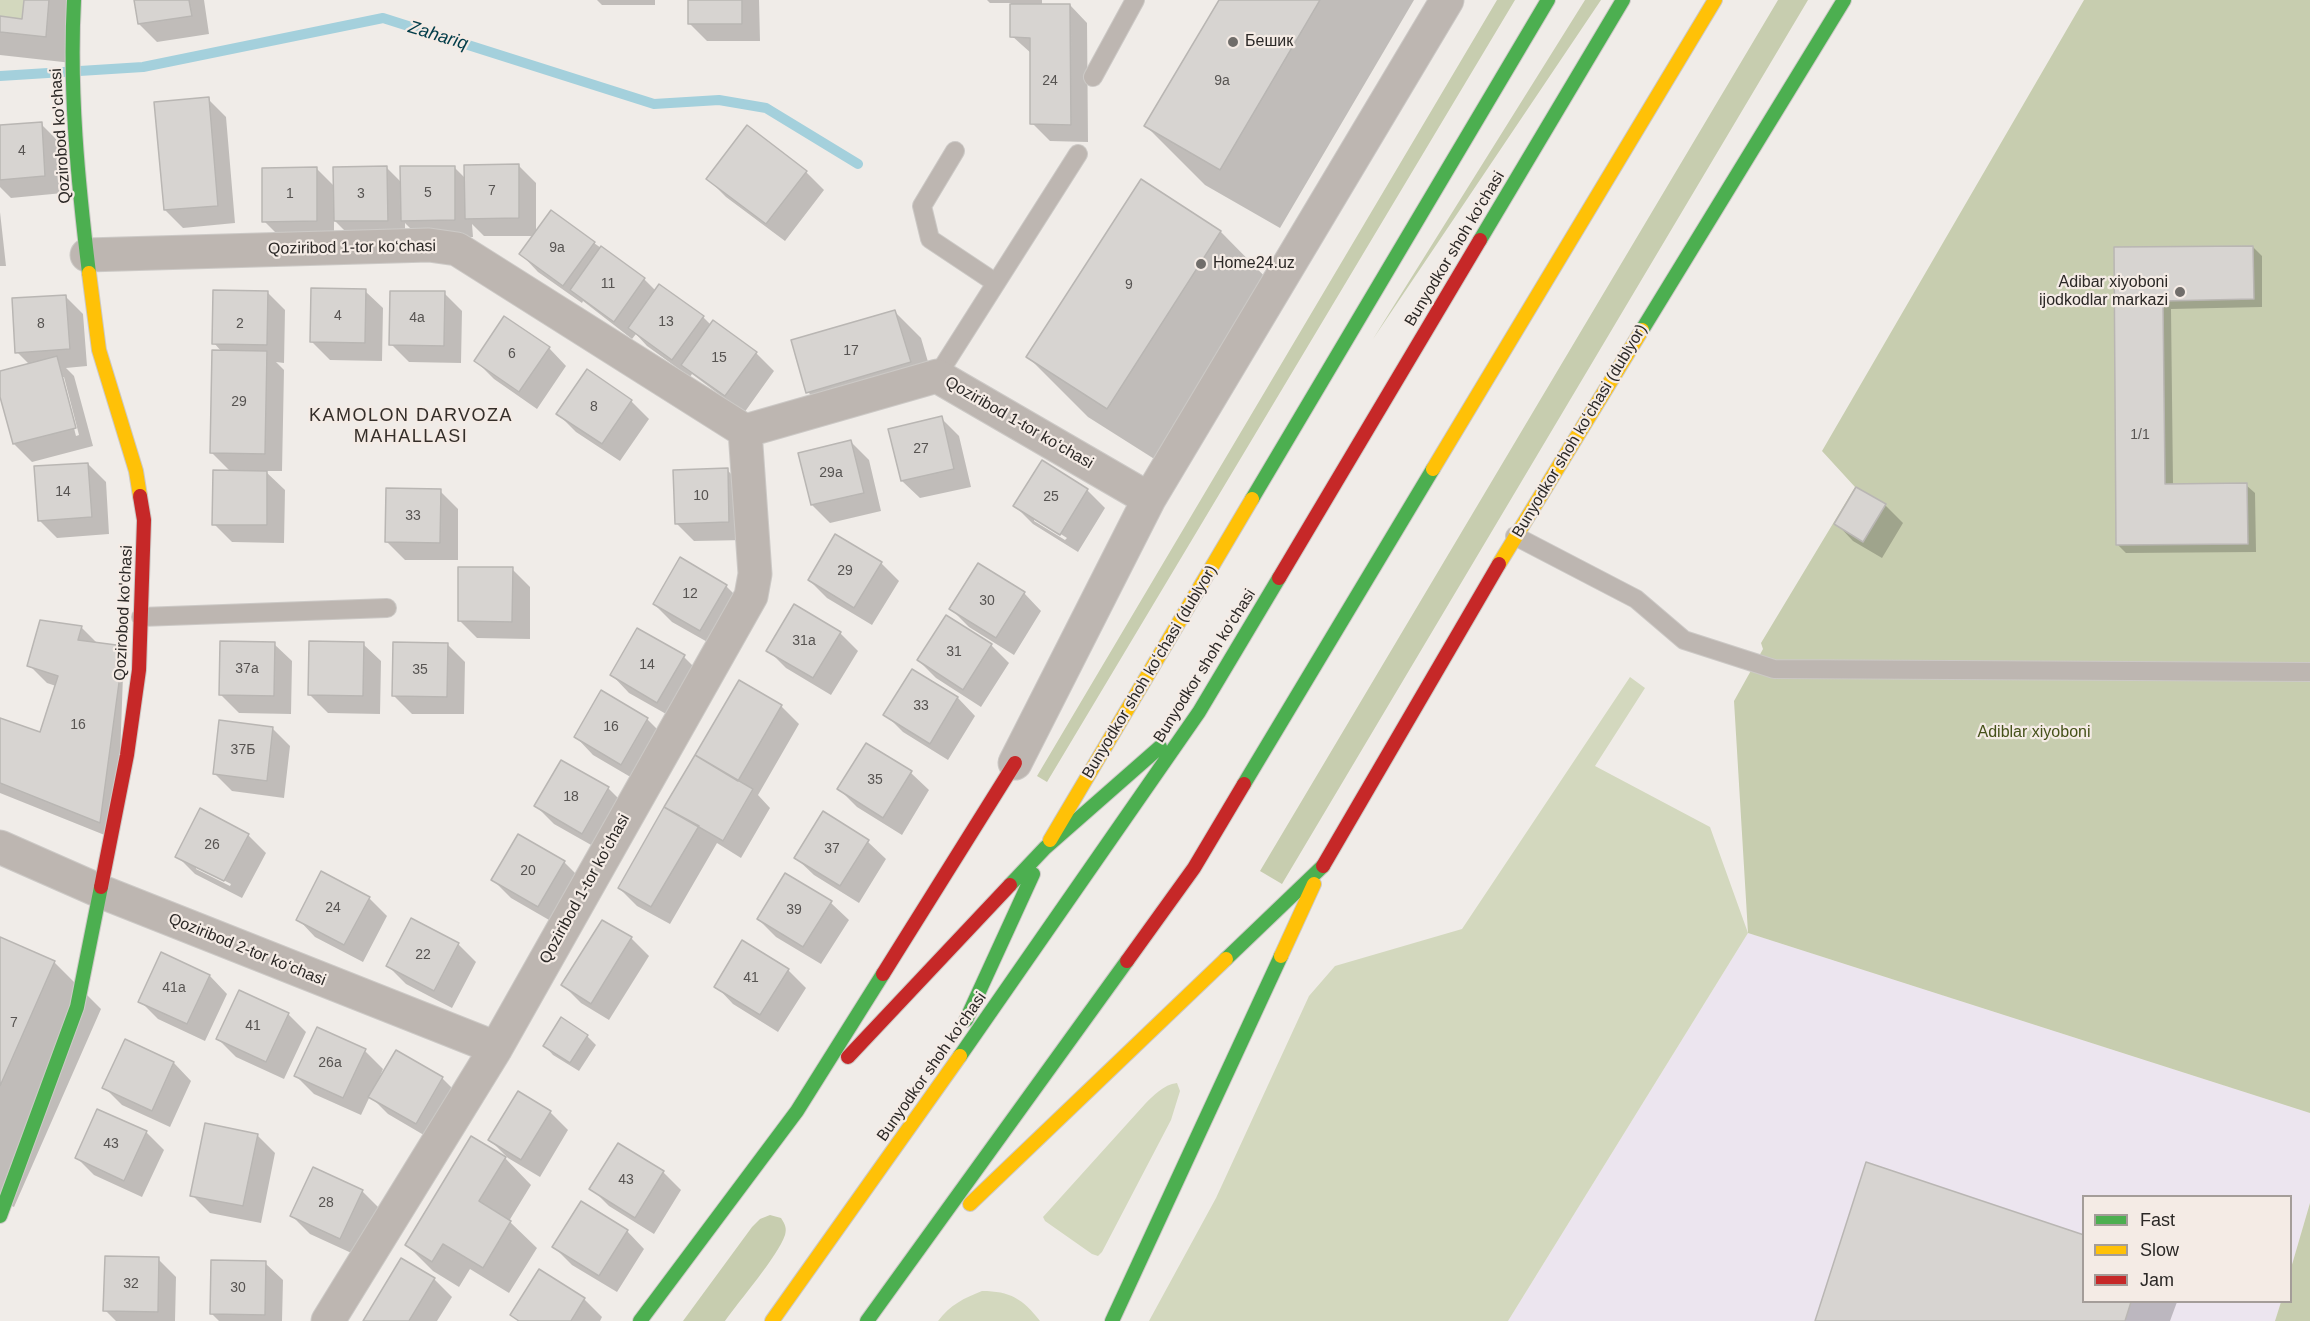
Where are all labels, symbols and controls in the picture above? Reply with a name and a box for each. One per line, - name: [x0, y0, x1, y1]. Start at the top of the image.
- water label: Zahariq: [406, 17, 470, 55]
- place label: Бешик: [1245, 32, 1293, 52]
- marker: Бешик: [1226, 35, 1240, 49]
- street label: Qozirobod ko'chasi: [47, 68, 75, 204]
- house number: 24: [1042, 73, 1058, 89]
- house number: 9a: [1214, 73, 1230, 89]
- house number: 4: [18, 143, 26, 159]
- street label: Bunyodkor shoh ko'chasi: [1401, 168, 1509, 330]
- house number: 7: [488, 183, 496, 199]
- house number: 5: [424, 185, 432, 201]
- house number: 1: [286, 186, 294, 202]
- house number: 3: [357, 186, 365, 202]
- street label: Qoziribod 1-tor ko‘chasi: [268, 237, 436, 259]
- house number: 9a: [549, 240, 565, 256]
- place label: Home24.uz: [1213, 254, 1295, 274]
- marker: Home24.uz: [1194, 257, 1208, 271]
- place label: Adibar xiyoboni ijodkodlar markazi: [2039, 273, 2168, 311]
- house number: 11: [601, 276, 615, 292]
- house number: 9: [1125, 277, 1133, 293]
- marker: Adibar xiyoboni ijodkodlar markazi: [2173, 285, 2187, 299]
- house number: 4: [334, 308, 342, 324]
- house number: 4a: [409, 310, 425, 326]
- house number: 13: [658, 314, 674, 330]
- house number: 8: [37, 316, 45, 332]
- house number: 2: [236, 316, 244, 332]
- street label: Bunyodkor shoh koʻchasi (dublyor): [1509, 321, 1651, 541]
- house number: 17: [843, 343, 859, 359]
- house number: 6: [508, 346, 516, 362]
- house number: 15: [711, 350, 727, 366]
- street label: Qoziribod 1-tor ko‘chasi: [941, 373, 1097, 473]
- house number: 29: [231, 394, 247, 410]
- house number: 8: [590, 399, 598, 415]
- district label: KAMOLON DARVOZA MAHALLASI: [309, 405, 513, 448]
- house number: 1/1: [2130, 427, 2150, 443]
- house number: 27: [913, 441, 929, 457]
- house number: 29а: [819, 465, 843, 481]
- house number: 14: [55, 484, 71, 500]
- house number: 10: [693, 488, 709, 504]
- house number: 25: [1043, 489, 1059, 505]
- house number: 33: [405, 508, 421, 524]
- street label: Qozirobod ko'chasi: [111, 545, 137, 681]
- street label: Bunyodkor shoh koʻchasi (dublyor): [1079, 562, 1221, 782]
- house number: 29: [837, 563, 853, 579]
- house number: 12: [682, 586, 698, 602]
- street label: Bunyodkor shoh ko'chasi: [1150, 586, 1260, 746]
- house number: 30: [979, 593, 995, 609]
- house number: 31а: [792, 633, 816, 649]
- house number: 31: [946, 644, 962, 660]
- house number: 14: [639, 657, 655, 673]
- house number: 37а: [235, 661, 259, 677]
- house number: 35: [412, 662, 428, 678]
- house number: 33: [913, 698, 929, 714]
- house number: 16: [70, 717, 86, 733]
- house number: 16: [603, 719, 619, 735]
- park label: Adiblar xiyoboni: [1978, 723, 2090, 743]
- house number: 37Б: [231, 742, 255, 758]
- house number: 35: [867, 772, 883, 788]
- house number: 18: [563, 789, 579, 805]
- street label: Qoziribod 1-tor ko‘chasi: [536, 811, 634, 967]
- house number: 26: [204, 837, 220, 853]
- house number: 37: [824, 841, 840, 857]
- house number: 20: [520, 863, 536, 879]
- house number: 24: [325, 900, 341, 916]
- house number: 39: [786, 902, 802, 918]
- street label: Qoziribod 2-tor ko‘chasi: [165, 910, 329, 990]
- house number: 22: [415, 947, 431, 963]
- house number: 41: [743, 970, 759, 986]
- house number: 41а: [162, 980, 186, 996]
- street label: Bunyodkor shoh ko'chasi: [873, 989, 991, 1145]
- house number: 7: [10, 1015, 18, 1031]
- house number: 41: [245, 1018, 261, 1034]
- house number: 26а: [318, 1055, 342, 1071]
- house number: 43: [103, 1136, 119, 1152]
- house number: 43: [618, 1172, 634, 1188]
- house number: 28: [318, 1195, 334, 1211]
- legend: [2082, 1195, 2292, 1303]
- text: Fast: [2140, 1210, 2175, 1230]
- text: Slow: [2140, 1240, 2179, 1260]
- text: Jam: [2140, 1270, 2174, 1290]
- house number: 32: [123, 1276, 139, 1292]
- house number: 30: [230, 1280, 246, 1296]

